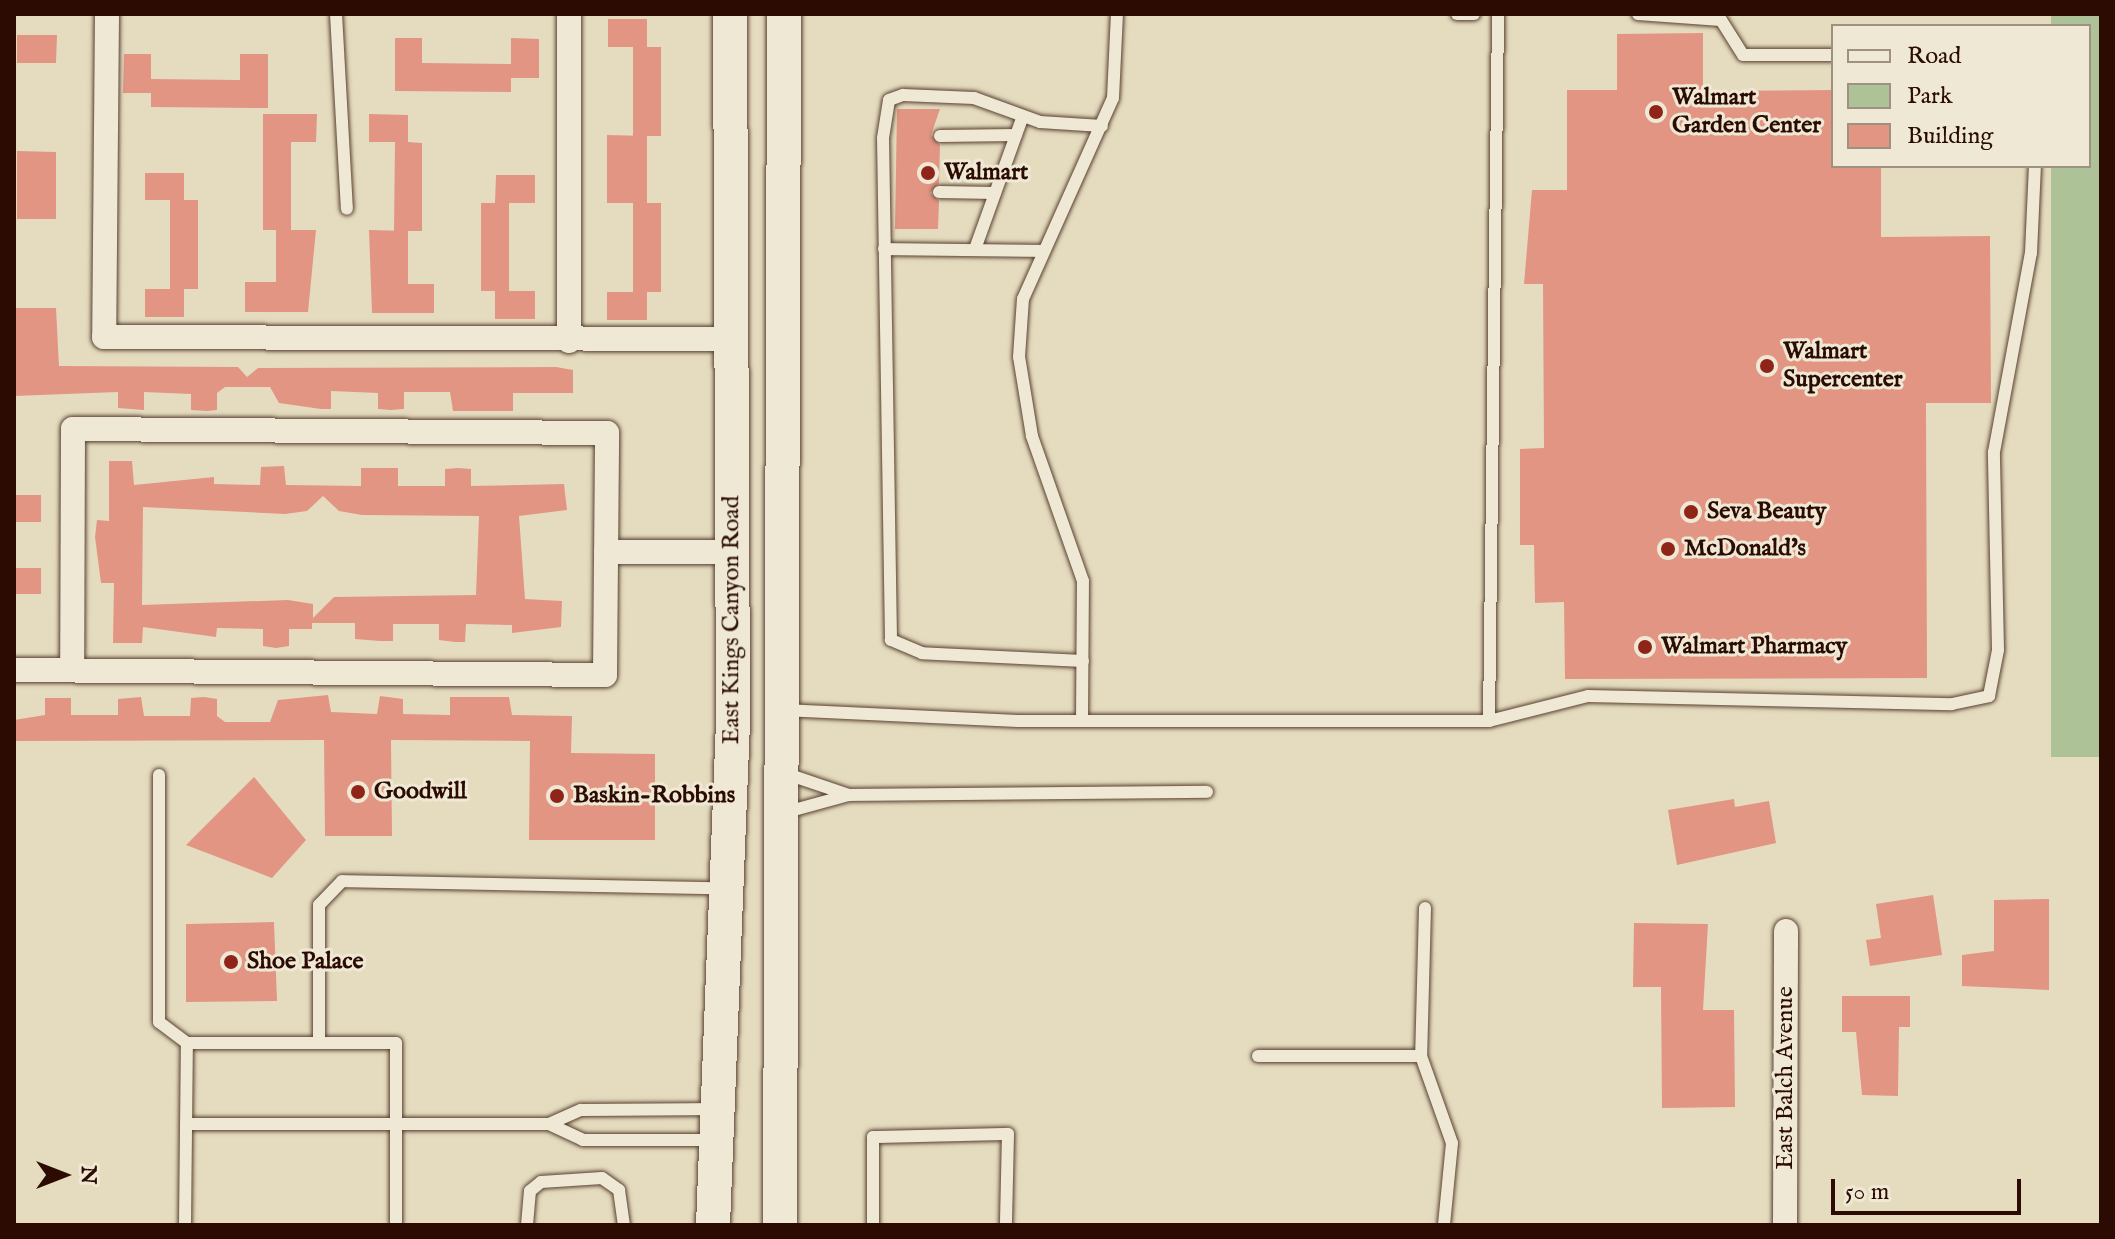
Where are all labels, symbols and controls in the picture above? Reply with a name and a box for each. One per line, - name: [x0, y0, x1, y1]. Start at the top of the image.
- legend: [1831, 24, 2091, 168]
- text: Road: [1907, 41, 1961, 72]
- text: Park: [1907, 81, 1953, 112]
- place label: Walmart Garden Center: [1672, 84, 1821, 140]
- marker: Walmart Garden Center: [1647, 103, 1665, 121]
- text: Building: [1907, 121, 1993, 152]
- place label: Walmart: [944, 159, 1028, 187]
- marker: Walmart: [919, 164, 937, 182]
- place label: Walmart Supercenter: [1783, 338, 1903, 394]
- marker: Walmart Supercenter: [1758, 357, 1776, 375]
- street label: East Kings Canyon Road: [718, 496, 746, 744]
- place label: Seva Beauty: [1707, 498, 1826, 526]
- marker: Seva Beauty: [1682, 503, 1700, 521]
- place label: McDonald's: [1684, 535, 1806, 563]
- marker: McDonald's: [1659, 540, 1677, 558]
- place label: Walmart Pharmacy: [1661, 633, 1847, 661]
- marker: Walmart Pharmacy: [1636, 638, 1654, 656]
- place label: Goodwill: [374, 778, 467, 806]
- place label: Baskin-Robbins: [573, 782, 735, 810]
- marker: Goodwill: [349, 783, 367, 801]
- marker: Baskin-Robbins: [548, 787, 566, 805]
- place label: Shoe Palace: [247, 948, 364, 976]
- marker: Shoe Palace: [222, 953, 240, 971]
- street label: East Balch Avenue: [1772, 986, 1800, 1170]
- north arrow: [24, 1135, 104, 1215]
- scale bar: [1835, 1163, 2025, 1213]
- text: N: [74, 1165, 102, 1185]
- text: 50 m: [1845, 1177, 1889, 1208]

